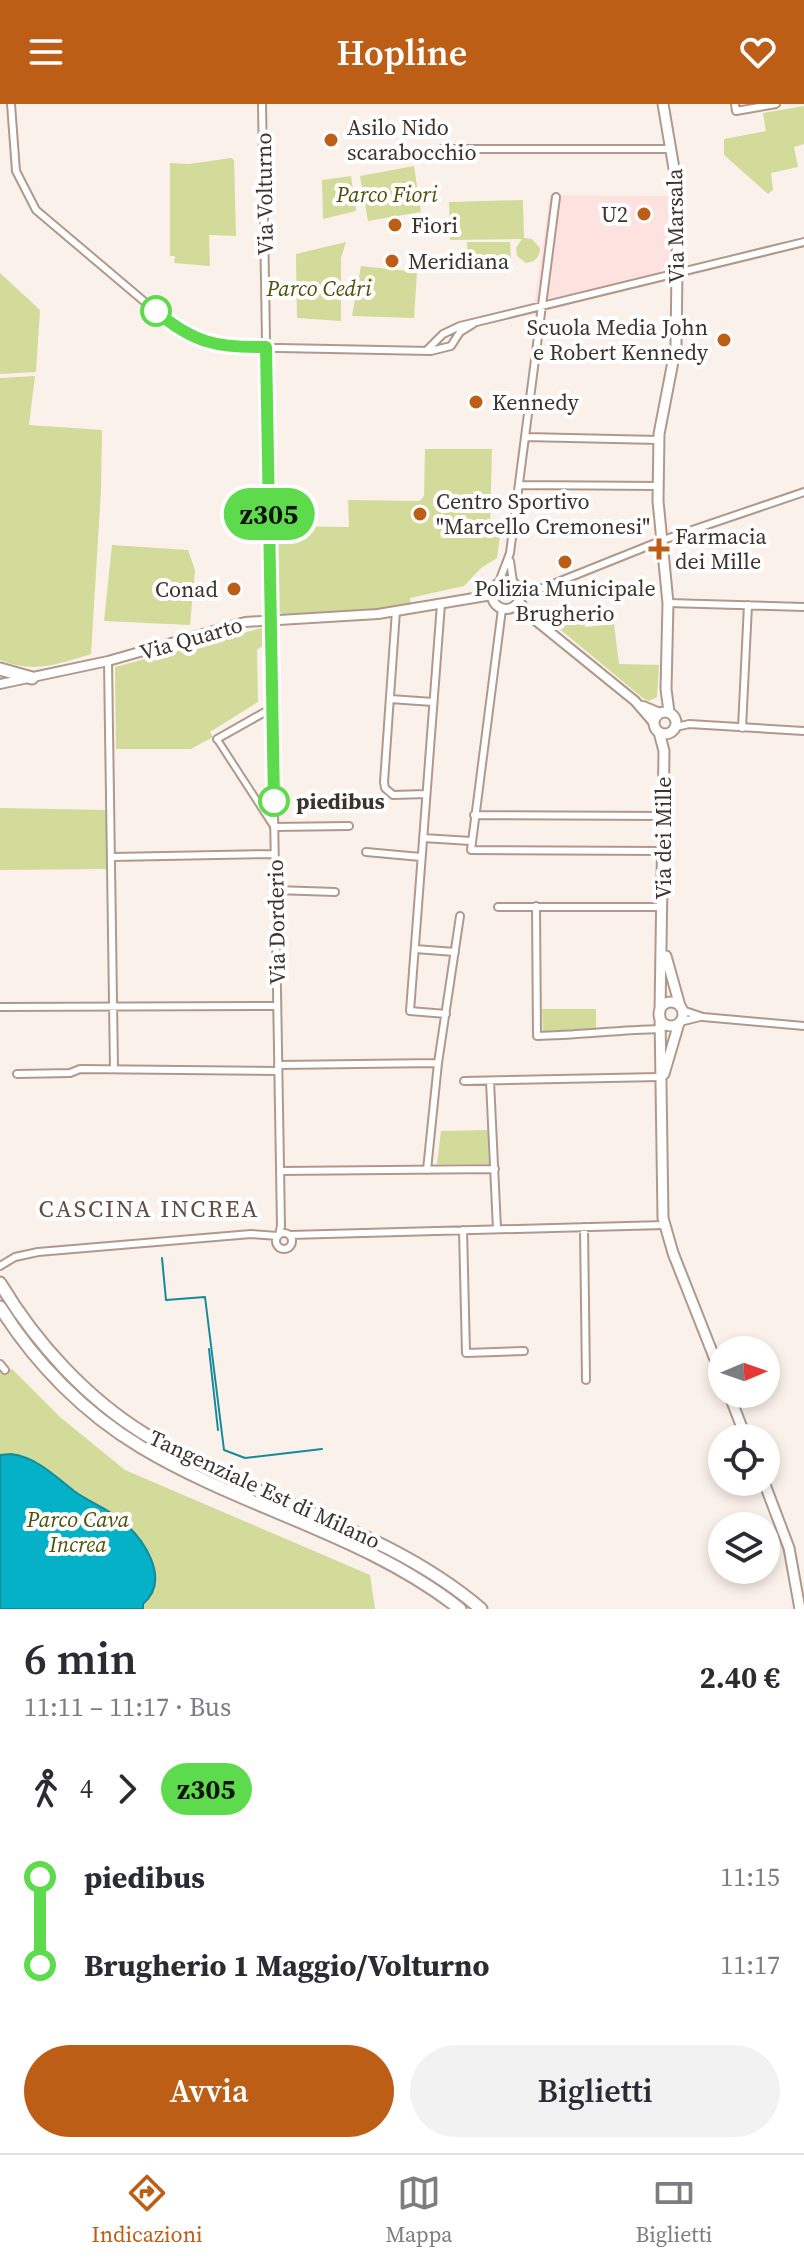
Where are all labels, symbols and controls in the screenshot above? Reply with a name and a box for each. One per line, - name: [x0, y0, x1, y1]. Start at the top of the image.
- text: Hopline: [337, 28, 467, 77]
- icon: menu: [24, 30, 68, 74]
- icon: heart: [736, 30, 780, 74]
- place label: Asilo Nido scarabocchio: [347, 112, 477, 167]
- marker: Asilo Nido scarabocchio: [322, 131, 340, 149]
- street label: Via Volturno: [248, 132, 280, 256]
- street label: Via Marsala: [659, 167, 691, 284]
- park label: Parco Fiori: [335, 179, 438, 209]
- place label: U2: [601, 199, 628, 229]
- marker: U2: [635, 205, 653, 223]
- place label: Fiori: [411, 210, 458, 240]
- marker: Fiori: [386, 216, 404, 234]
- place label: Meridiana: [408, 246, 510, 276]
- marker: Meridiana: [383, 252, 401, 270]
- park label: Parco Cedri: [265, 273, 372, 303]
- unlabelled marker: [141, 296, 171, 326]
- place label: Scuola Media John e Robert Kennedy: [527, 312, 709, 367]
- marker: Scuola Media John e Robert Kennedy: [715, 331, 733, 349]
- place label: Kennedy: [492, 387, 580, 417]
- marker: Kennedy: [467, 393, 485, 411]
- place label: Centro Sportivo "Marcello Cremonesi": [436, 486, 650, 541]
- line badge: z305: [213, 488, 325, 540]
- text: z305: [240, 495, 298, 533]
- marker: Centro Sportivo "Marcello Cremonesi": [411, 505, 429, 523]
- place label: Farmacia dei Mille: [675, 521, 768, 576]
- marker: Farmacia dei Mille: [650, 540, 668, 558]
- marker: Polizia Municipale Brugherio: [556, 553, 574, 571]
- place label: Polizia Municipale Brugherio: [474, 573, 656, 628]
- place label: Conad: [155, 574, 219, 604]
- marker: Conad: [225, 580, 243, 598]
- street label: Via Quarto: [136, 609, 246, 667]
- street label: Via dei Mille: [648, 776, 678, 900]
- marker: piedibus: [259, 786, 289, 816]
- place label: piedibus: [296, 786, 385, 816]
- street label: Via Dorderio: [260, 859, 292, 985]
- district label: CASCINA INCREA: [39, 1192, 259, 1225]
- north arrow: [708, 1336, 780, 1408]
- map controls: [708, 1336, 780, 1584]
- street label: Tangenziale Est di Milano: [145, 1422, 385, 1556]
- button: locate: [708, 1424, 780, 1496]
- park label: Parco Cava Increa: [26, 1504, 130, 1559]
- button: layers: [708, 1512, 780, 1584]
- text: 6 min: [24, 1628, 137, 1689]
- text: 2.40 €: [700, 1657, 780, 1698]
- text: 11:11 – 11:17 · Bus: [24, 1689, 231, 1725]
- icon: walk: [24, 1767, 68, 1811]
- icon: forward: [105, 1767, 149, 1811]
- text: z305: [177, 1770, 236, 1808]
- text: 4: [80, 1771, 93, 1807]
- text: piedibus: [84, 1857, 205, 1898]
- text: 11:15: [720, 1859, 780, 1895]
- text: Brugherio 1 Maggio/Volturno: [84, 1945, 489, 1986]
- text: 11:17: [720, 1947, 780, 1983]
- button: Avvia: [24, 2045, 394, 2137]
- button: Biglietti: [410, 2045, 780, 2137]
- tab: Indicazioni: [92, 2171, 203, 2249]
- tab: Mappa: [386, 2171, 452, 2249]
- tab: Biglietti: [635, 2171, 712, 2249]

